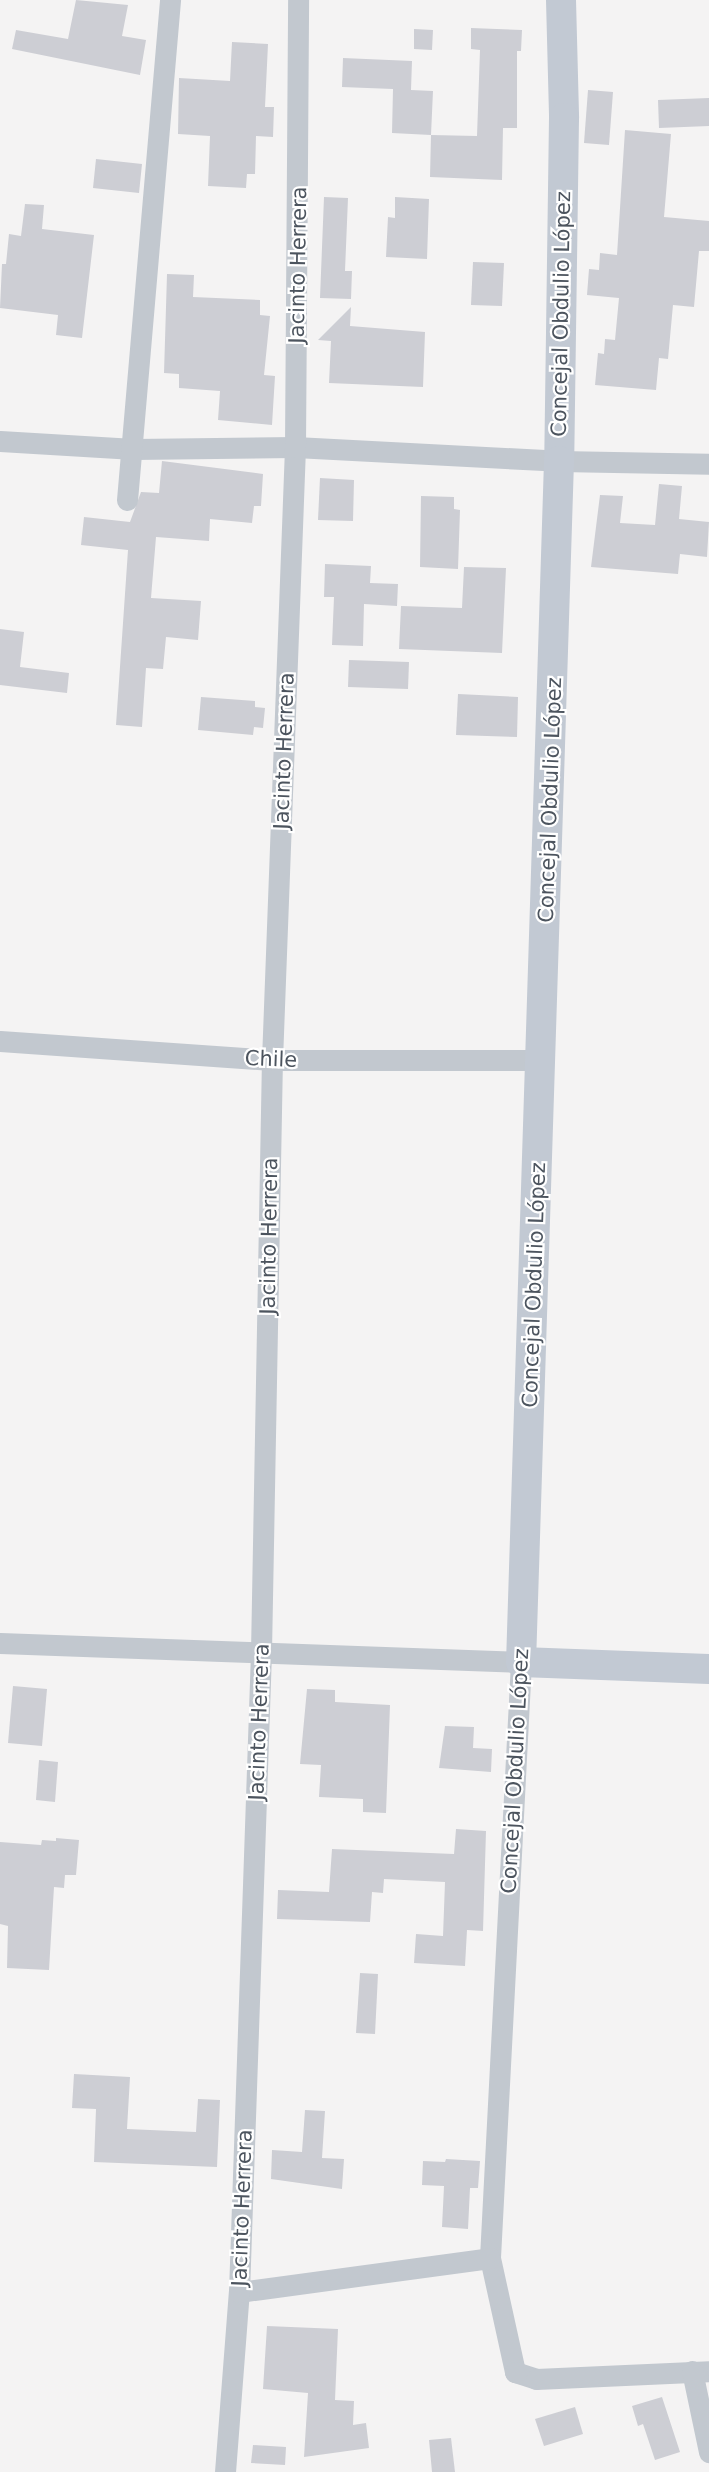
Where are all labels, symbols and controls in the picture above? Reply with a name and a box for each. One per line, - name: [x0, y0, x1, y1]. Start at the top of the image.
- street label: Jacinto Herrera: [284, 186, 312, 344]
- street label: Concejal Obdulio López: [546, 191, 576, 437]
- street label: Jacinto Herrera: [269, 672, 299, 830]
- street label: Concejal Obdulio López: [533, 677, 567, 923]
- street label: Chile: [244, 1045, 298, 1073]
- street label: Jacinto Herrera: [255, 1157, 283, 1315]
- street label: Concejal Obdulio López: [517, 1162, 551, 1408]
- street label: Jacinto Herrera: [244, 1643, 274, 1801]
- street label: Concejal Obdulio López: [496, 1648, 534, 1894]
- street label: Jacinto Herrera: [227, 2129, 257, 2287]

